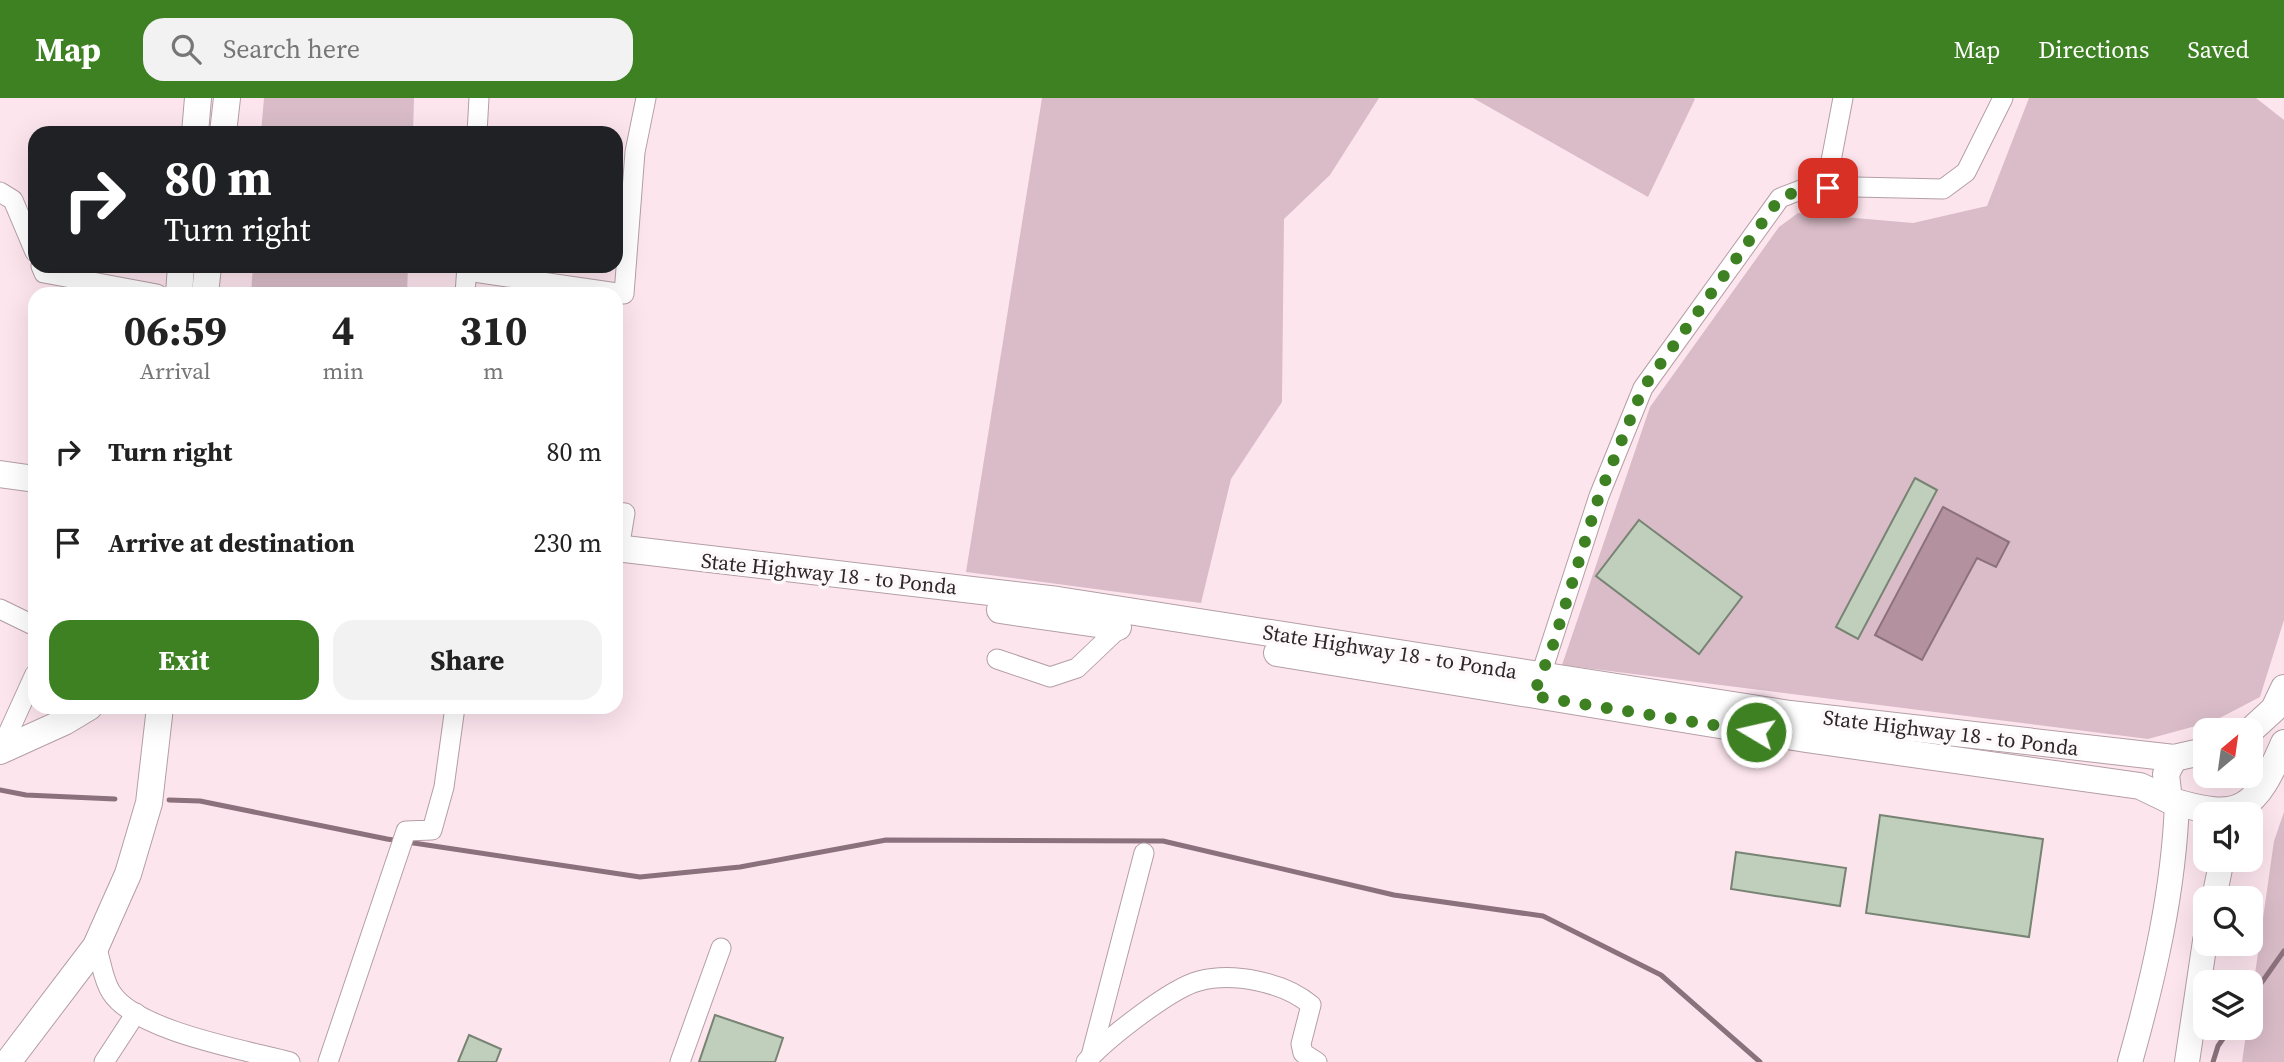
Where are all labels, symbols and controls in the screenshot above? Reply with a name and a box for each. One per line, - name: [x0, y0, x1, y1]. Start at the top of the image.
- search box: [143, 18, 633, 81]
- text: Map: [35, 27, 101, 72]
- icon: search: [167, 30, 205, 68]
- text: Search here: [223, 31, 360, 67]
- text: Map: [1953, 33, 2000, 66]
- text: Directions: [2038, 33, 2149, 66]
- text: Saved: [2187, 33, 2249, 66]
- text: 80 m: [164, 144, 272, 211]
- icon: right: [49, 154, 140, 245]
- pin: [1798, 158, 1858, 218]
- icon: arrive: [1809, 169, 1847, 207]
- text: Turn right: [164, 208, 310, 252]
- text: 06:59: [123, 301, 227, 359]
- text: 4: [332, 301, 355, 359]
- text: 310: [459, 301, 528, 359]
- text: Arrival: [140, 355, 211, 387]
- text: min: [322, 355, 364, 387]
- text: m: [483, 355, 504, 387]
- icon: right: [49, 433, 87, 471]
- text: Turn right: [108, 434, 232, 470]
- text: 80 m: [547, 434, 602, 470]
- icon: arrive: [49, 524, 87, 562]
- text: Arrive at destination: [108, 525, 355, 561]
- text: 230 m: [534, 525, 602, 561]
- street label: State Highway 18 - to Ponda: [700, 546, 959, 601]
- street label: State Highway 18 - to Ponda: [1261, 617, 1520, 686]
- button: Exit: [49, 620, 319, 700]
- button: Share: [333, 620, 602, 700]
- position arrow: [1719, 695, 1793, 769]
- street label: State Highway 18 - to Ponda: [1822, 702, 2081, 763]
- north arrow: [2193, 718, 2263, 788]
- map controls: [2193, 718, 2263, 1040]
- button: sound: [2193, 802, 2263, 872]
- button: search: [2193, 886, 2263, 956]
- button: layers: [2193, 970, 2263, 1040]

